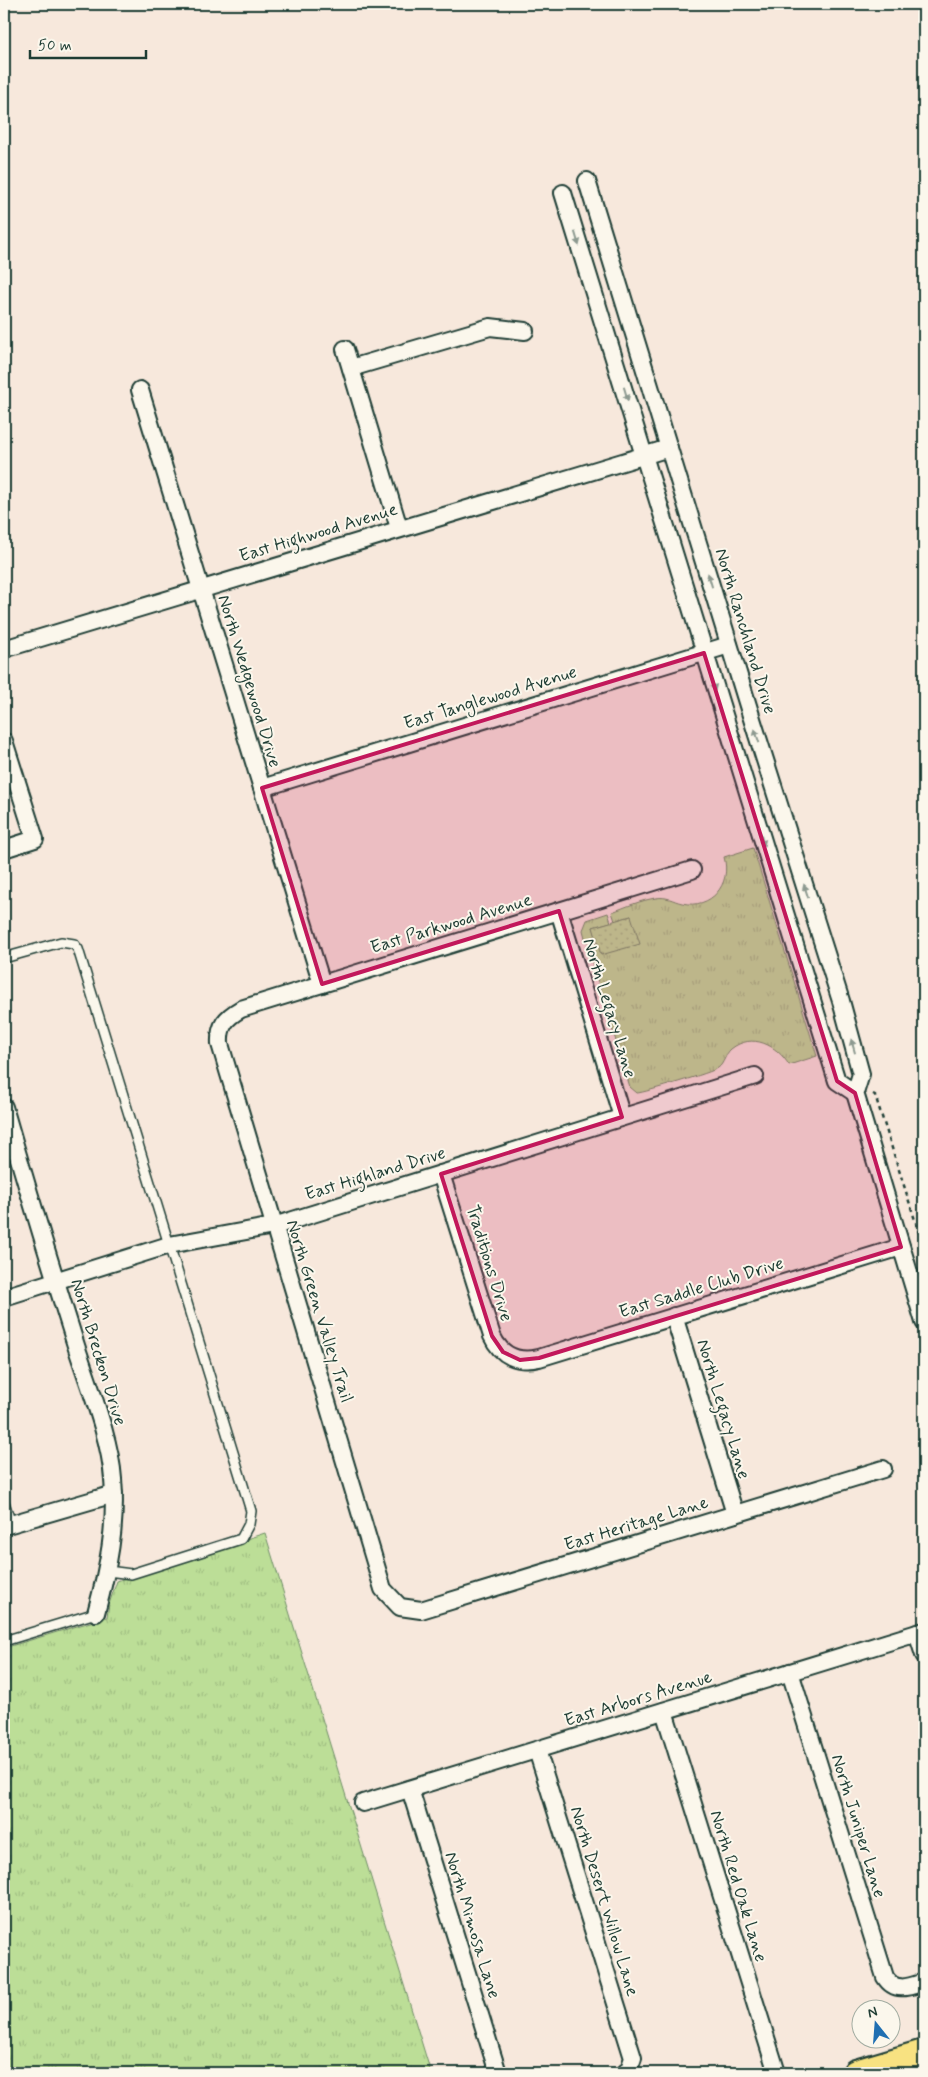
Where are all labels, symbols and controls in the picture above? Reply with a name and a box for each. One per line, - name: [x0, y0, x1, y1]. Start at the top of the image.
- scale bar: [30, 28, 146, 60]
- text: 50 m: [38, 36, 72, 56]
- one-way arrow: [574, 232, 582, 247]
- one-way arrow: [623, 387, 631, 402]
- street label: East Highwood Avenue: [236, 497, 401, 570]
- street label: North Ranchland Drive: [708, 546, 782, 717]
- one-way arrow: [705, 573, 713, 588]
- street label: North Wedgewood Drive: [210, 592, 287, 771]
- street label: East Tanglewood Avenue: [401, 660, 580, 737]
- one-way arrow: [710, 677, 718, 692]
- one-way arrow: [753, 728, 760, 743]
- one-way arrow: [758, 832, 766, 847]
- one-way arrow: [802, 883, 809, 898]
- street label: East Parkwood Avenue: [368, 888, 535, 960]
- street label: North Legacy Lane: [574, 935, 642, 1082]
- one-way arrow: [849, 1039, 857, 1054]
- street label: East Highland Drive: [302, 1141, 449, 1209]
- street label: Traditions Drive: [460, 1202, 518, 1325]
- street label: North Green Valley Trail: [280, 1217, 358, 1405]
- street label: East Saddle Club Drive: [616, 1251, 787, 1324]
- street label: North Breckon Drive: [64, 1276, 132, 1429]
- street label: North Legacy Lane: [688, 1336, 756, 1483]
- street label: East Heritage Lane: [561, 1491, 711, 1557]
- street label: East Arbors Avenue: [561, 1665, 715, 1733]
- street label: North Juniper Lane: [825, 1752, 891, 1901]
- street label: North Desert Willow Lane: [564, 1803, 644, 1999]
- street label: North Red Oak Lane: [704, 1808, 773, 1965]
- street label: North Mimosa Lane: [438, 1849, 506, 2002]
- north arrow: [850, 2000, 900, 2050]
- text: N: [865, 2003, 880, 2022]

